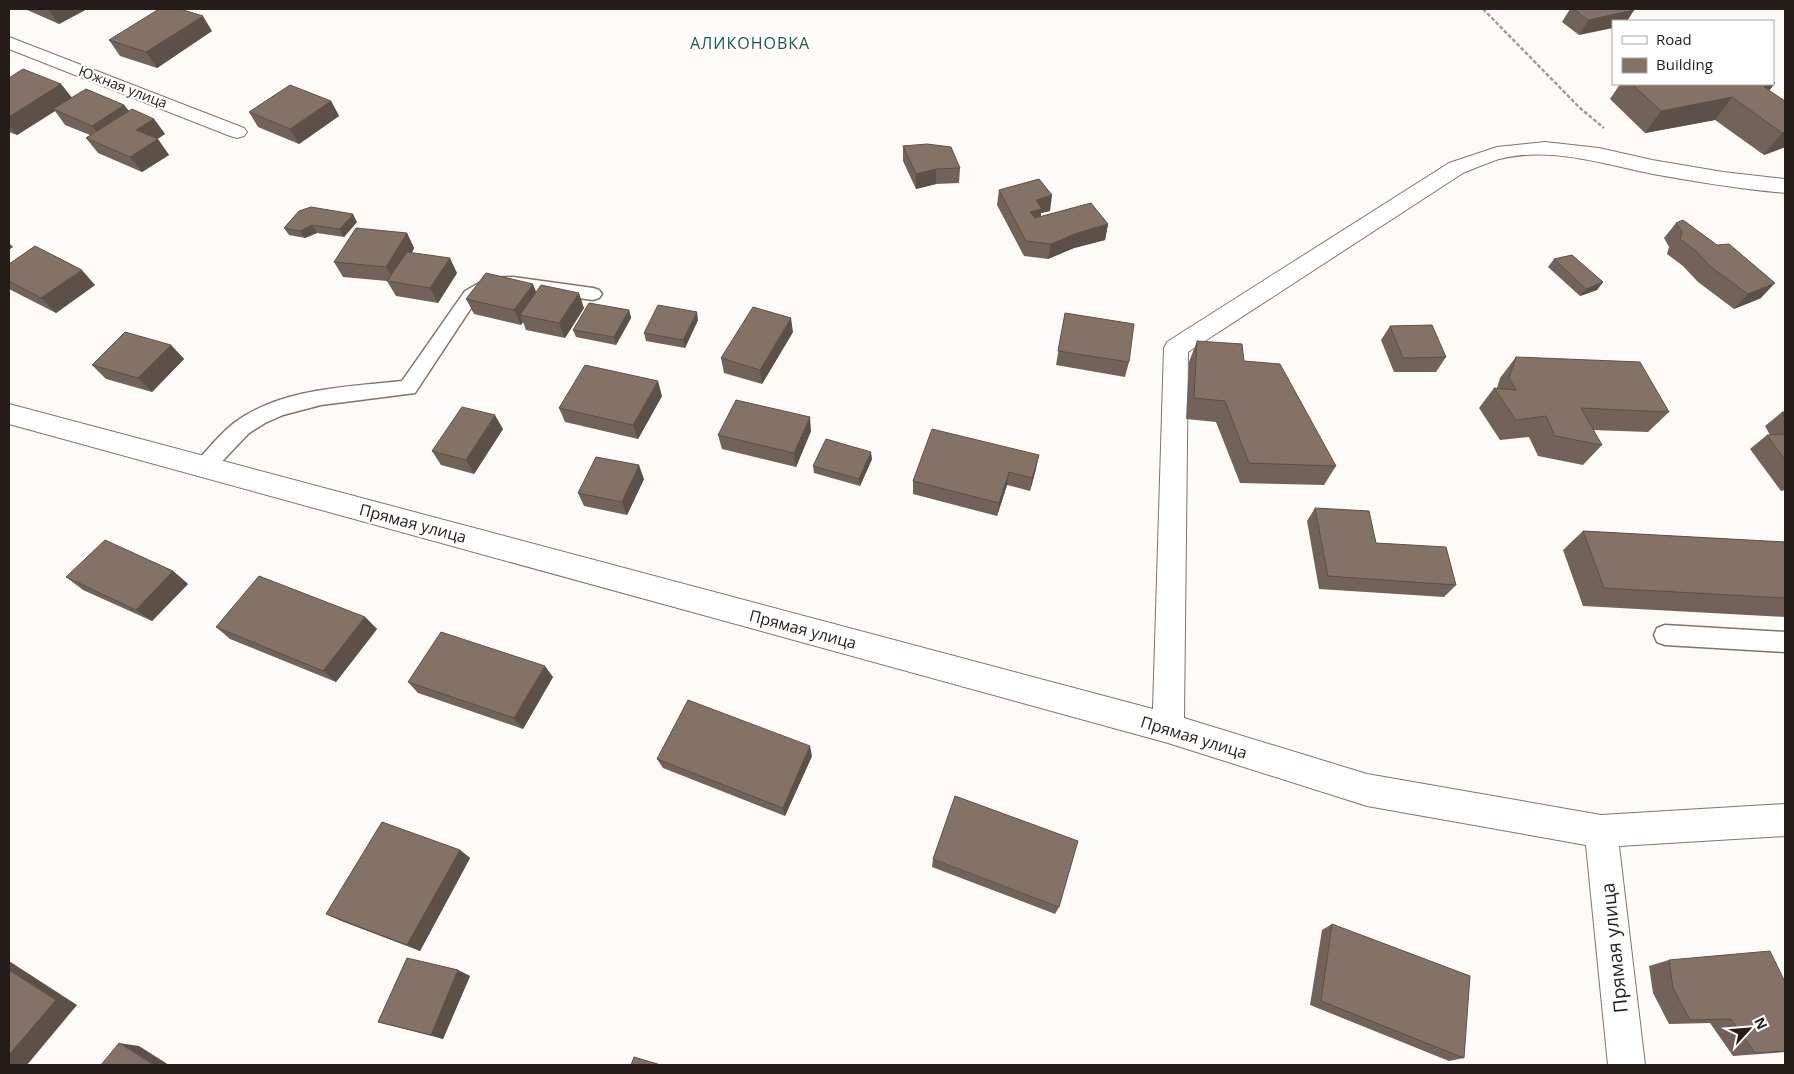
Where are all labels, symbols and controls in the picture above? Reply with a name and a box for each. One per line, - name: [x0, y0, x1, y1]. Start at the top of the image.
- legend: [1612, 20, 1774, 85]
- text: Road: [1656, 29, 1692, 49]
- district label: АЛИКОНОВКА: [690, 32, 810, 54]
- text: Building: [1656, 54, 1713, 74]
- street label: Южная улица: [76, 61, 170, 112]
- street label: Прямая улица: [357, 498, 469, 548]
- street label: Прямая улица: [747, 604, 859, 654]
- street label: Прямая улица: [1138, 710, 1250, 764]
- street label: Прямая улица: [1594, 882, 1634, 1014]
- north arrow: [1724, 1004, 1774, 1054]
- text: N: [1750, 1014, 1772, 1032]

